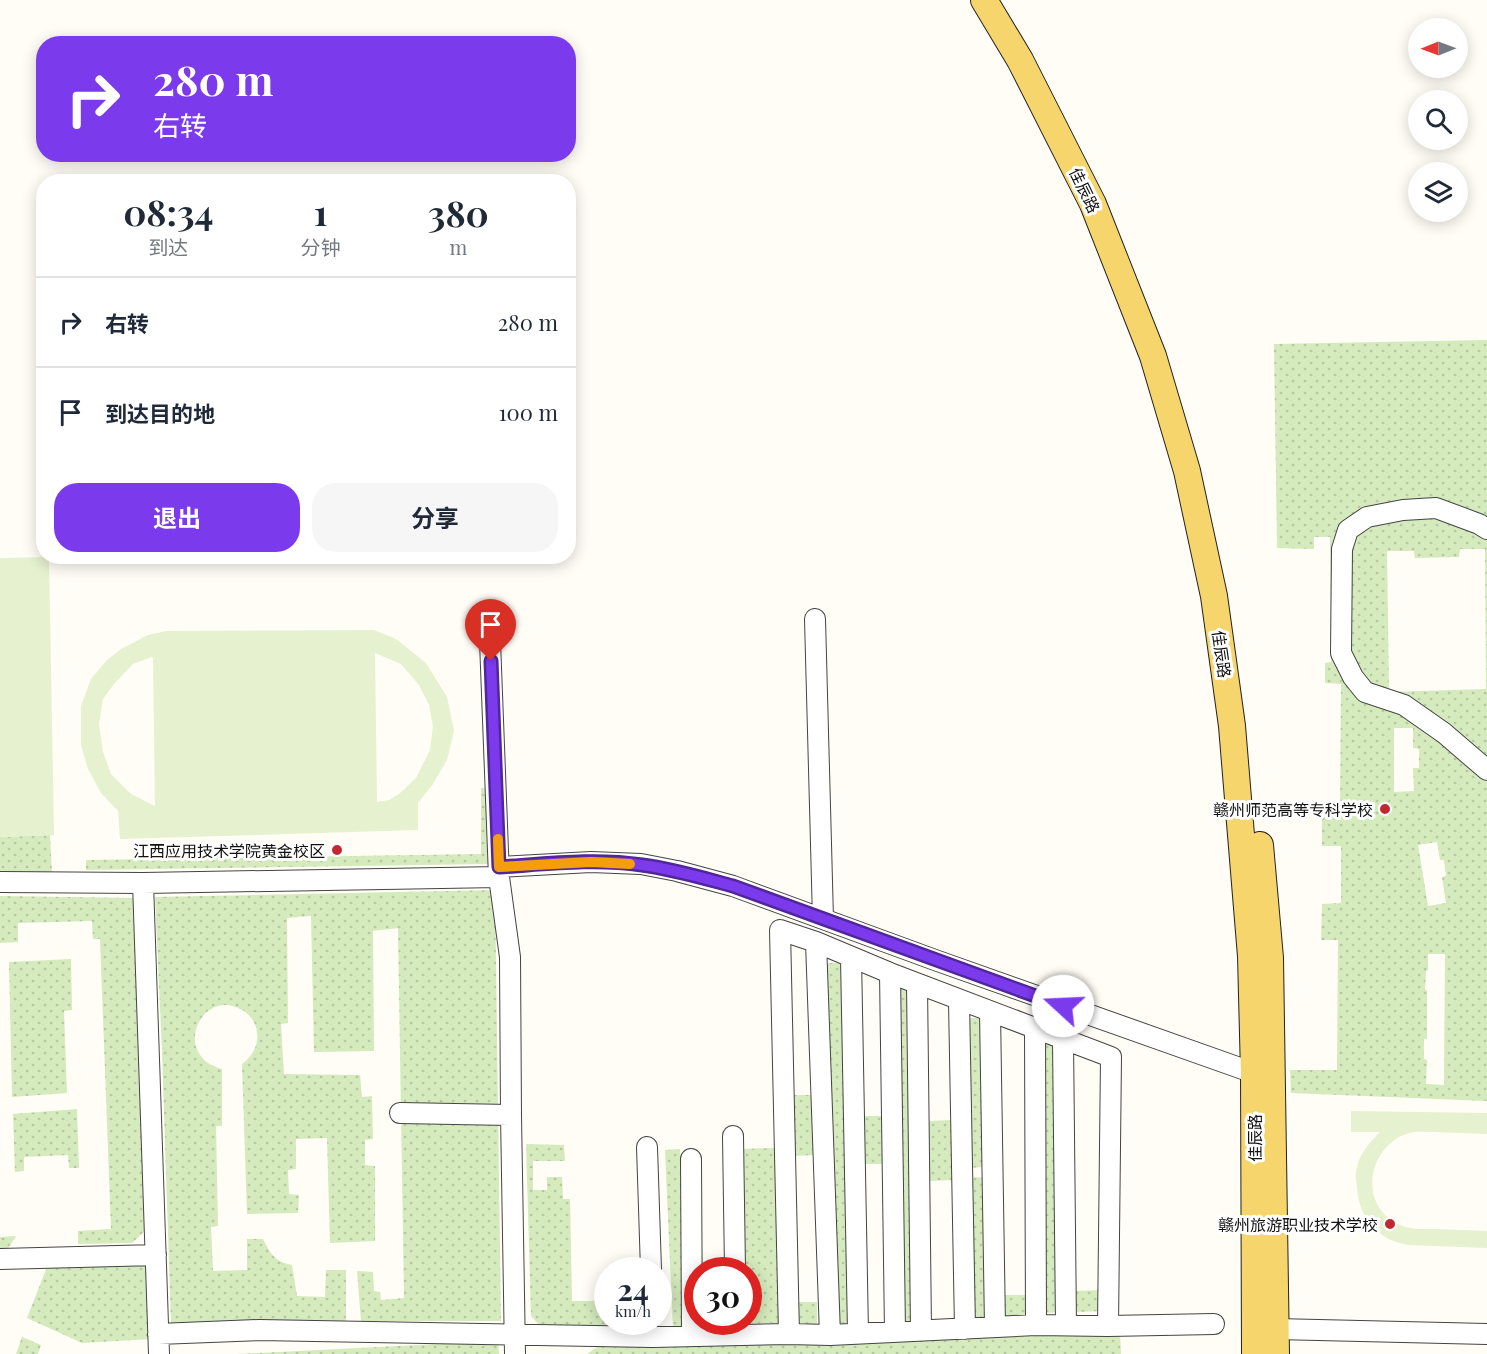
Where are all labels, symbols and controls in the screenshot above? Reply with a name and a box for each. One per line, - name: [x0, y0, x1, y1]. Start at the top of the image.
- north arrow: [1408, 18, 1468, 78]
- map controls: [1408, 18, 1468, 222]
- text: 280 m: [153, 51, 273, 107]
- icon: right: [54, 60, 132, 138]
- button: search: [1408, 90, 1468, 150]
- text: 右转: [153, 107, 207, 143]
- button: layers: [1408, 162, 1468, 222]
- street label: 佳辰路: [1065, 164, 1105, 216]
- text: 08:34: [123, 187, 214, 235]
- text: 1: [314, 187, 328, 235]
- text: 380: [428, 188, 489, 236]
- text: 到达: [148, 233, 188, 260]
- text: 分钟: [301, 233, 341, 260]
- text: m: [449, 233, 467, 260]
- icon: right: [54, 306, 87, 339]
- text: 280 m: [498, 307, 558, 337]
- text: 右转: [105, 308, 149, 338]
- icon: arrive: [54, 396, 87, 429]
- text: 100 m: [498, 397, 558, 427]
- text: 到达目的地: [105, 398, 215, 428]
- button: 退出: [54, 483, 300, 552]
- button: 分享: [312, 483, 558, 552]
- pin: [465, 599, 516, 661]
- icon: arrive: [474, 608, 507, 641]
- street label: 佳辰路: [1208, 629, 1236, 679]
- place label: 赣州师范高等专科学校: [1213, 799, 1373, 820]
- marker: 赣州师范高等专科学校: [1378, 802, 1392, 816]
- place label: 江西应用技术学院黄金校区: [133, 840, 325, 861]
- marker: 江西应用技术学院黄金校区: [330, 843, 344, 857]
- position arrow: [1031, 974, 1095, 1038]
- street label: 佳辰路: [1244, 1114, 1265, 1162]
- place label: 赣州旅游职业技术学校: [1218, 1214, 1378, 1235]
- marker: 赣州旅游职业技术学校: [1383, 1217, 1397, 1231]
- speed limit sign: 30: [684, 1257, 762, 1335]
- text: 24: [617, 1269, 649, 1309]
- text: km/h: [615, 1301, 651, 1321]

